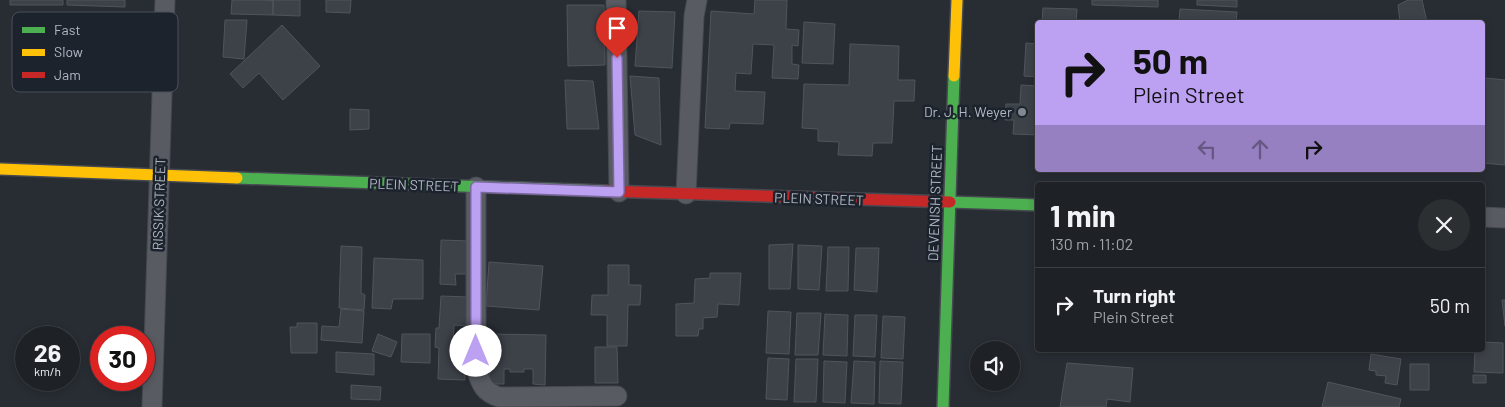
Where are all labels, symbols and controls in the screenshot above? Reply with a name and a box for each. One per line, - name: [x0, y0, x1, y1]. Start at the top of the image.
- pin: [596, 7, 638, 58]
- legend: [12, 12, 178, 92]
- icon: arrive: [603, 14, 631, 42]
- text: Fast: [54, 21, 80, 38]
- text: 50 m: [1133, 39, 1208, 81]
- icon: right: [1050, 40, 1115, 105]
- text: Slow: [54, 43, 83, 60]
- text: Jam: [54, 66, 81, 83]
- text: Plein Street: [1133, 81, 1245, 107]
- place label: Dr. J. H. Weyer: [924, 103, 1012, 120]
- marker: Dr. J. H. Weyer: [1016, 106, 1028, 118]
- icon: left: [1193, 135, 1221, 163]
- icon: ahead: [1246, 135, 1274, 163]
- icon: right: [1299, 135, 1327, 163]
- street label: DEVENISH STREET: [924, 145, 945, 261]
- street label: RISSIK STREET: [148, 157, 169, 251]
- street label: PLEIN STREET: [369, 174, 459, 195]
- street label: PLEIN STREET: [774, 188, 864, 209]
- text: 1 min: [1050, 197, 1116, 233]
- button: close: [1418, 199, 1470, 251]
- text: 130 m · 11:02: [1050, 234, 1133, 253]
- text: Turn right: [1093, 284, 1175, 307]
- icon: right: [1050, 291, 1078, 319]
- text: 50 m: [1430, 294, 1470, 317]
- text: Plein Street: [1093, 307, 1174, 326]
- position arrow: [449, 324, 501, 376]
- speed limit sign: 30: [90, 326, 155, 391]
- text: 26: [34, 337, 61, 367]
- map controls: [970, 341, 1020, 391]
- button: sound: [970, 341, 1020, 391]
- text: km/h: [34, 364, 61, 378]

